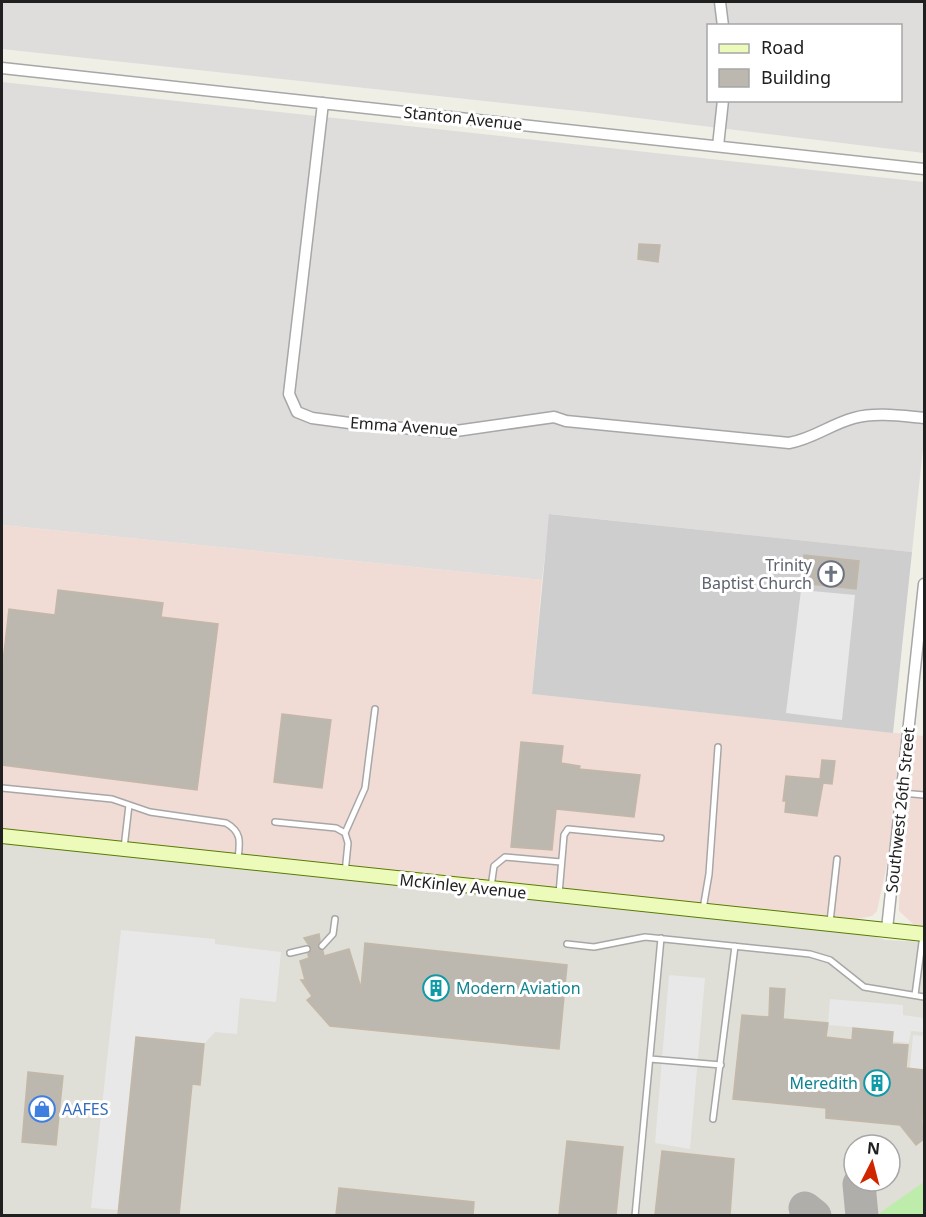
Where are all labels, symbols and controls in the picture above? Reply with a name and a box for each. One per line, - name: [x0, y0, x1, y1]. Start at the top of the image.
- legend: [707, 24, 902, 102]
- text: Road: [761, 35, 804, 59]
- text: Building: [761, 65, 831, 89]
- street label: Stanton Avenue: [403, 101, 523, 135]
- street label: Emma Avenue: [349, 411, 459, 441]
- place label: Trinity Baptist Church: [702, 554, 813, 594]
- church icon: Trinity Baptist Church: [816, 559, 846, 589]
- street label: Southwest 26th Street: [880, 726, 920, 894]
- street label: McKinley Avenue: [398, 868, 528, 904]
- building icon: Modern Aviation: [421, 973, 451, 1003]
- place label: Modern Aviation: [456, 977, 581, 999]
- building icon: Meredith: [862, 1068, 892, 1098]
- place label: Meredith: [790, 1072, 858, 1094]
- shop icon: AAFES: [27, 1094, 57, 1124]
- place label: AAFES: [62, 1098, 109, 1120]
- north arrow: [842, 1133, 902, 1193]
- text: N: [866, 1136, 881, 1160]

